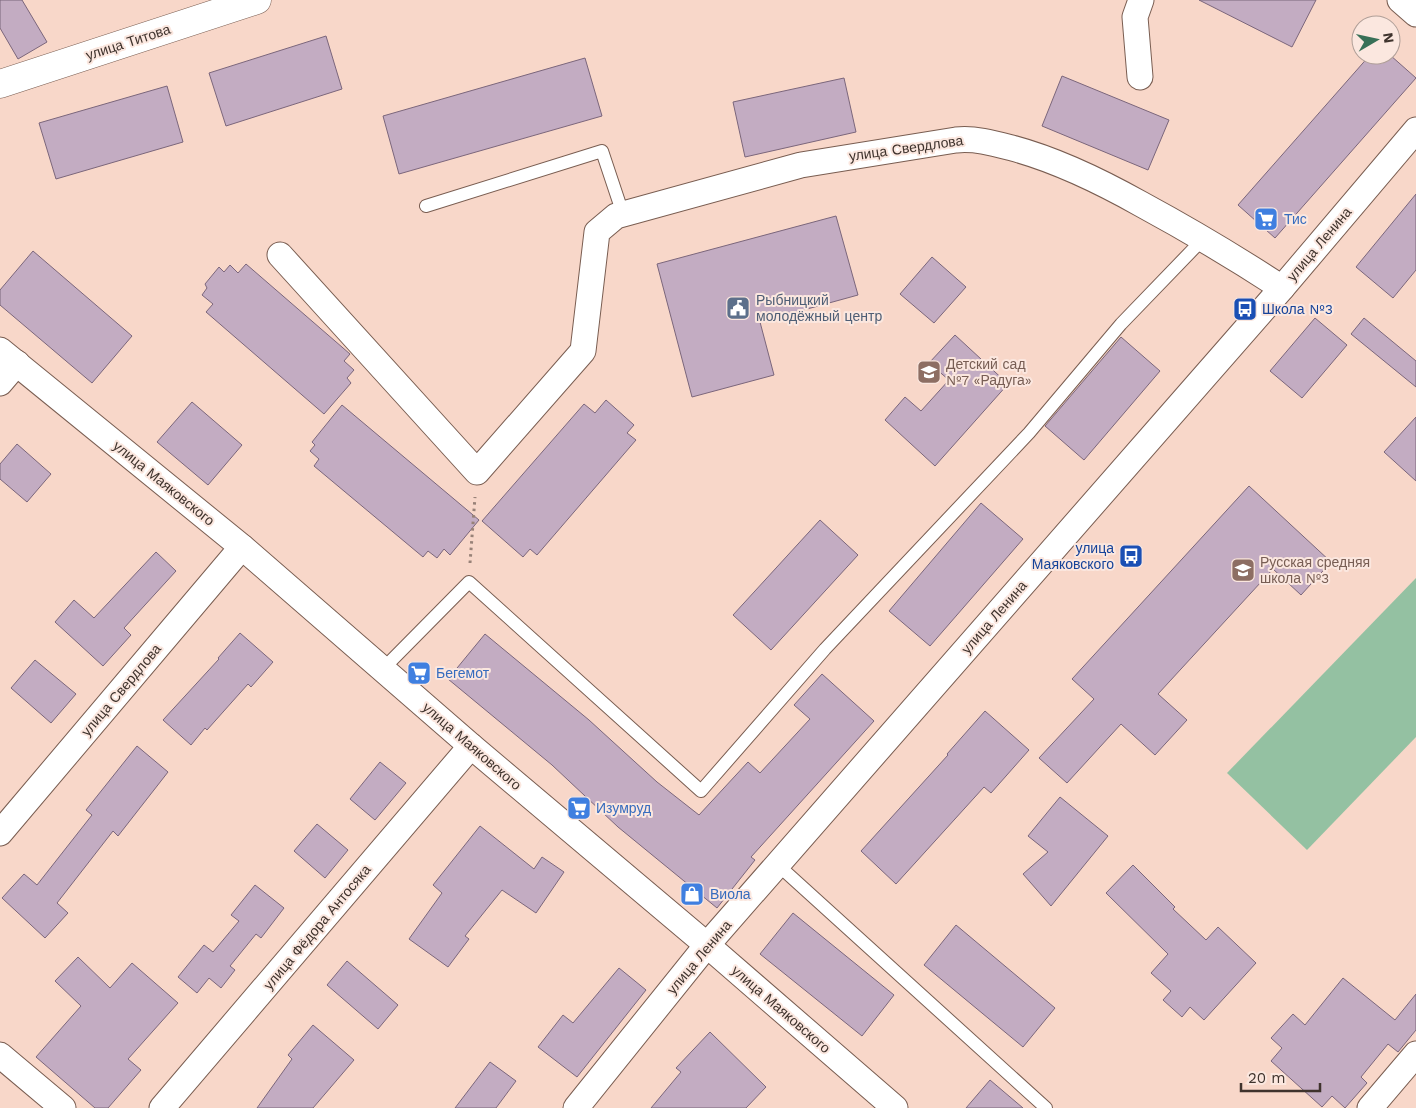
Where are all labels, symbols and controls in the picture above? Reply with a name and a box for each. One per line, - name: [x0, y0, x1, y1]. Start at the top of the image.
- north arrow: [1351, 15, 1401, 65]
- street label: улица Титова: [84, 21, 173, 63]
- text: N: [1380, 32, 1398, 44]
- street label: улица Свердлова: [848, 132, 964, 164]
- street label: улица Ленина: [1284, 204, 1355, 284]
- supermarket icon: Тис: [1253, 206, 1279, 232]
- place label: Тис: [1284, 211, 1307, 227]
- place label: Рыбницкий молодёжный центр: [756, 292, 882, 324]
- public building icon: Рыбницкий молодёжный центр: [725, 295, 751, 321]
- bus stop icon: Школа №3: [1232, 296, 1258, 322]
- place label: Школа №3: [1262, 301, 1333, 317]
- place label: Детский сад №7 «Радуга»: [946, 356, 1032, 388]
- school or university icon: Детский сад №7 «Радуга»: [916, 359, 942, 385]
- street label: улица Маяковского: [110, 437, 218, 529]
- place label: улица Маяковского: [1032, 540, 1114, 572]
- bus stop icon: улица Маяковского: [1118, 543, 1144, 569]
- place label: Русская средняя школа №3: [1260, 554, 1370, 586]
- school or university icon: Русская средняя школа №3: [1230, 557, 1256, 583]
- street label: улица Ленина: [958, 577, 1030, 657]
- street label: улица Свердлова: [78, 641, 164, 739]
- supermarket icon: Бегемот: [406, 660, 432, 686]
- place label: Бегемот: [436, 665, 490, 681]
- street label: улица Маяковского: [419, 699, 525, 793]
- supermarket icon: Изумруд: [566, 795, 592, 821]
- place label: Изумруд: [596, 800, 651, 816]
- street label: улица Фёдора Антосяка: [260, 861, 374, 993]
- shop icon: Виола: [679, 881, 705, 907]
- place label: Виола: [710, 886, 751, 902]
- street label: улица Ленина: [664, 917, 735, 997]
- street label: улица Маяковского: [728, 962, 834, 1056]
- scale bar: [1241, 1060, 1320, 1092]
- text: 20 m: [1248, 1069, 1286, 1087]

